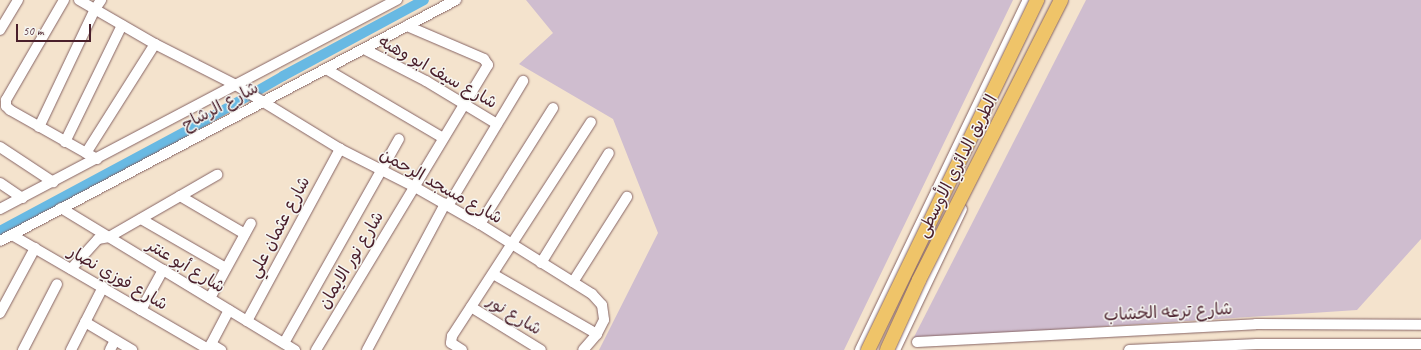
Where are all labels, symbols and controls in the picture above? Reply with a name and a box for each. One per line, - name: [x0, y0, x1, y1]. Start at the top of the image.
- scale bar: [18, 16, 93, 42]
- text: 50 m: [23, 23, 43, 39]
- street label: شارع سيف ابو وهبه: [375, 31, 501, 113]
- street label: شارع الرشاح: [178, 77, 262, 135]
- street label: الطريق الدائري الأوسطى: [912, 91, 1002, 241]
- street label: شارع مسجد الرحمن: [376, 144, 506, 228]
- street label: شارع عثمان علي: [244, 173, 314, 281]
- street label: شارع نور الايمان: [314, 208, 388, 312]
- street label: شارع أبو عنتر: [143, 235, 229, 297]
- street label: شارع فوزي نصار: [65, 241, 171, 315]
- street label: شارع نور: [483, 291, 545, 339]
- street label: شارع ترعه الخشاب: [1103, 298, 1233, 326]

